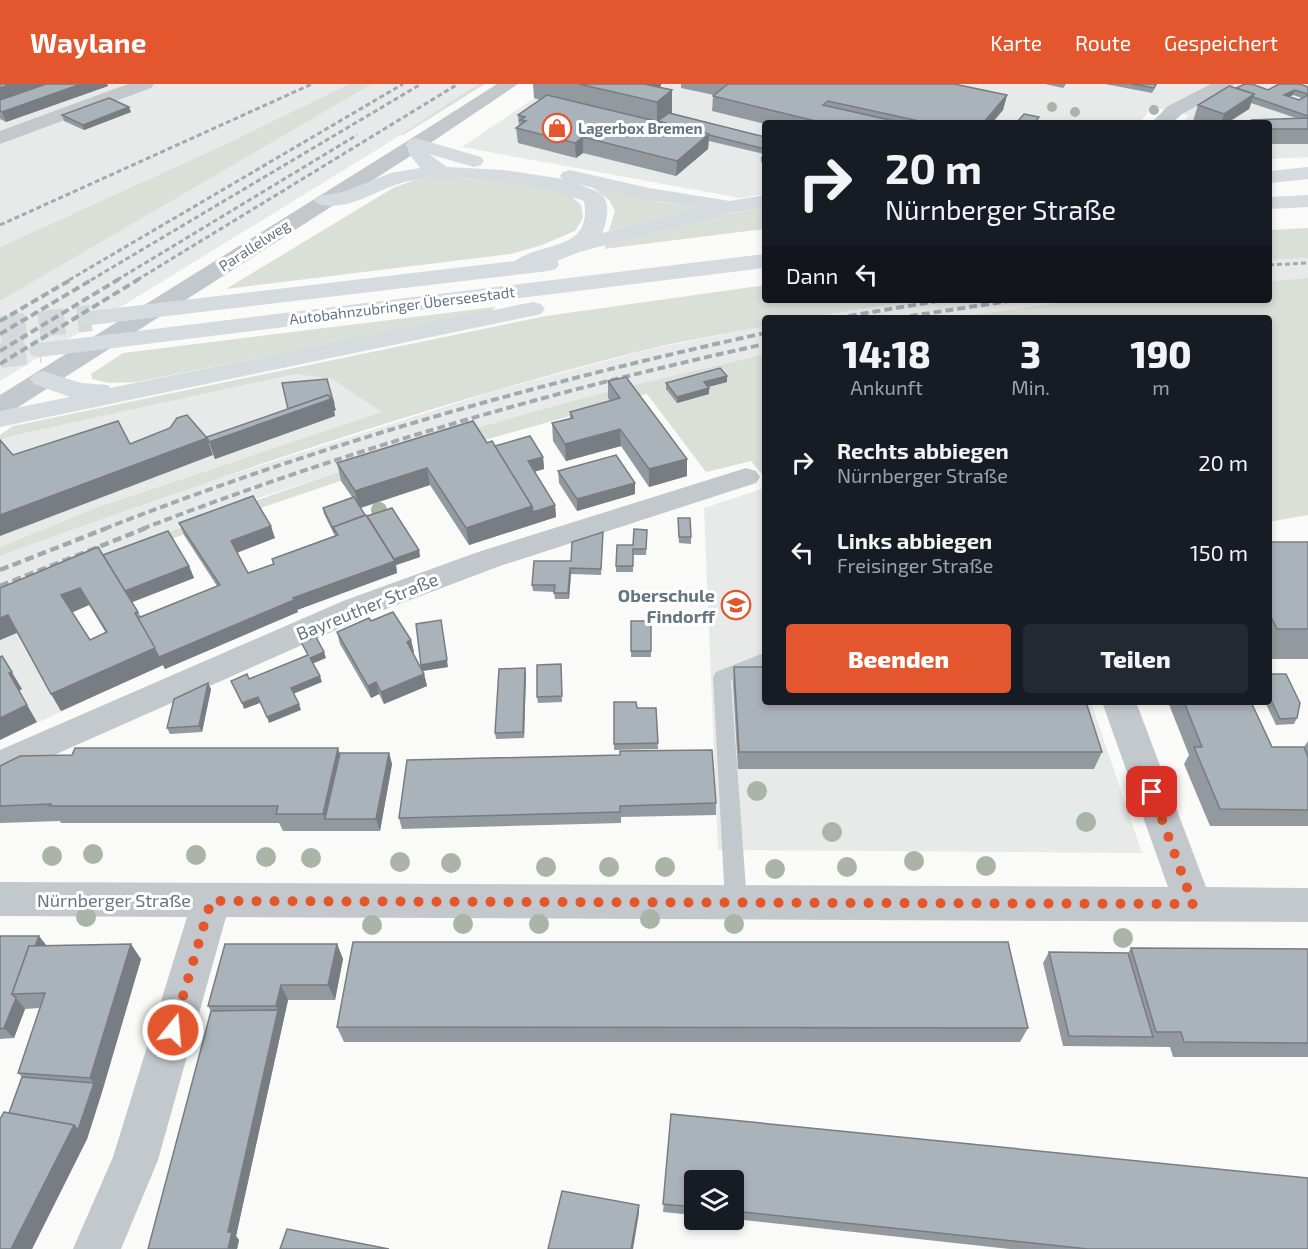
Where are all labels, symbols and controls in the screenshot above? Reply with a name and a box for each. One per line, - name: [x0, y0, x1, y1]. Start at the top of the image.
- text: Waylane: [30, 25, 146, 59]
- text: Karte: [990, 30, 1042, 55]
- text: Route: [1075, 30, 1131, 55]
- text: Gespeichert: [1164, 30, 1278, 55]
- shop icon: Lagerbox Bremen: [541, 112, 573, 144]
- place label: Lagerbox Bremen: [578, 119, 702, 137]
- text: 20 m: [885, 142, 982, 192]
- icon: right: [786, 144, 864, 222]
- text: Nürnberger Straße: [885, 193, 1116, 225]
- street label: Parallelweg: [215, 215, 293, 275]
- icon: left: [850, 258, 883, 291]
- text: Dann: [786, 262, 838, 288]
- street label: Autobahnzubringer Überseestadt: [288, 282, 516, 328]
- text: 14:18: [842, 332, 931, 375]
- text: 3: [1020, 332, 1041, 375]
- text: 190: [1130, 332, 1192, 375]
- text: Ankunft: [850, 375, 923, 399]
- text: Min.: [1011, 375, 1050, 399]
- text: m: [1152, 375, 1170, 399]
- text: Rechts abbiegen: [837, 437, 1009, 463]
- icon: right: [786, 446, 819, 479]
- text: 20 m: [1198, 449, 1248, 475]
- text: Nürnberger Straße: [837, 463, 1008, 487]
- text: Links abbiegen: [837, 527, 992, 553]
- icon: left: [786, 536, 819, 569]
- text: 150 m: [1190, 539, 1248, 565]
- text: Freisinger Straße: [837, 553, 993, 577]
- street label: Bayreuther Straße: [293, 568, 441, 644]
- place label: Oberschule Findorff: [618, 584, 716, 627]
- school or university icon: Oberschule Findorff: [720, 589, 752, 621]
- button: Beenden: [786, 624, 1011, 693]
- button: Teilen: [1023, 624, 1248, 693]
- pin: [1126, 766, 1177, 817]
- icon: arrive: [1135, 775, 1168, 808]
- street label: Nürnberger Straße: [37, 889, 191, 911]
- position arrow: [141, 998, 205, 1062]
- map controls: [684, 1170, 744, 1230]
- button: layers: [684, 1170, 744, 1230]

